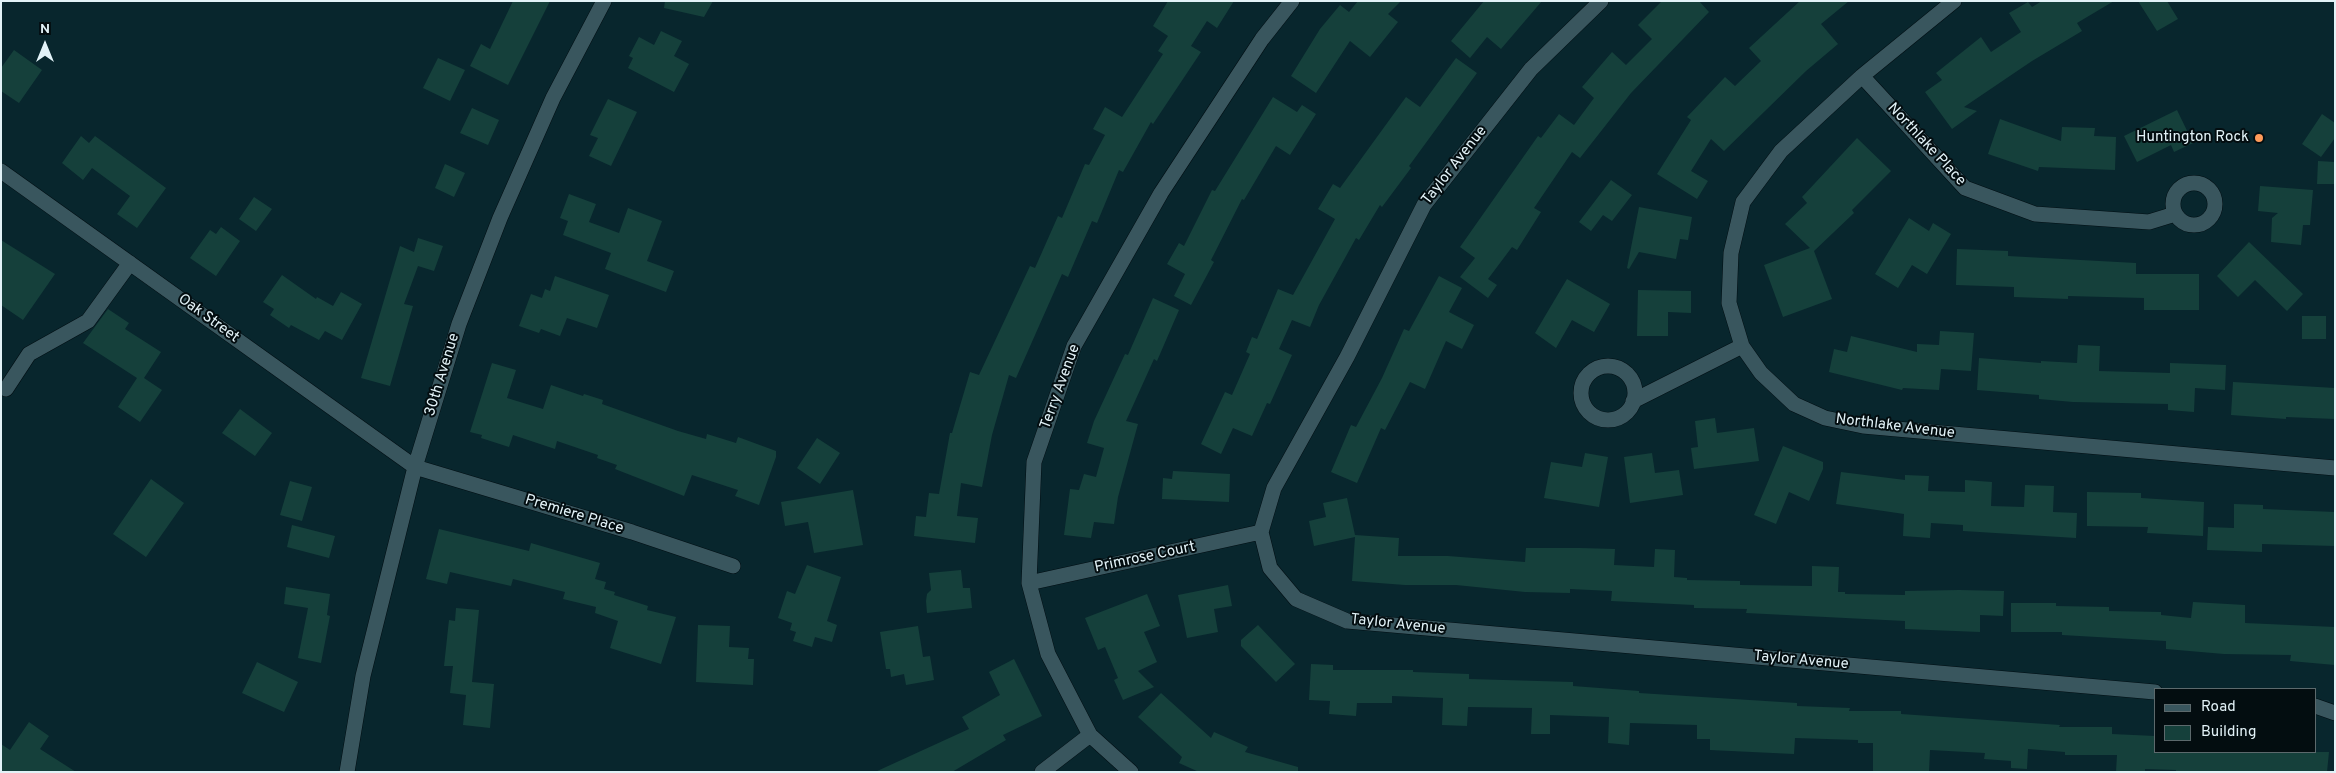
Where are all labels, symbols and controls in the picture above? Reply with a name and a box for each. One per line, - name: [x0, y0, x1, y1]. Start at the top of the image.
- north arrow: [20, 20, 70, 70]
- text: N: [40, 21, 50, 38]
- street label: Northlake Place: [1883, 100, 1969, 190]
- street label: Taylor Avenue: [1419, 123, 1491, 209]
- place label: Huntington Rock: [2136, 129, 2249, 147]
- marker: Huntington Rock: [2253, 132, 2265, 144]
- street label: Oak Street: [174, 291, 242, 347]
- street label: 30th Avenue: [422, 331, 464, 419]
- street label: Terry Avenue: [1037, 342, 1085, 432]
- street label: Northlake Avenue: [1834, 411, 1956, 443]
- street label: Premiere Place: [523, 491, 625, 539]
- street label: Primrose Court: [1093, 539, 1197, 577]
- street label: Taylor Avenue: [1350, 611, 1446, 639]
- street label: Taylor Avenue: [1753, 648, 1849, 674]
- legend: [2154, 688, 2316, 753]
- text: Road: [2201, 698, 2236, 717]
- text: Building: [2201, 723, 2256, 742]

